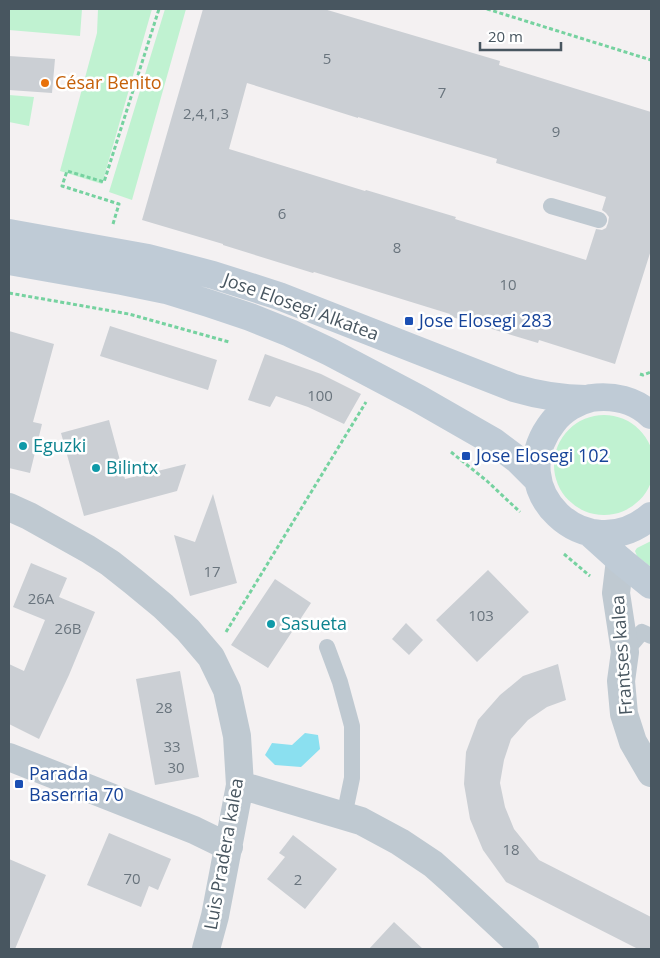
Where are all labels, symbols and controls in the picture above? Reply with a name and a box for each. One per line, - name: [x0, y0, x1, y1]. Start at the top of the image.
- scale bar: [480, 20, 561, 52]
- text: 20 m: [488, 26, 523, 46]
- house number: 5: [323, 48, 331, 68]
- place label: César Benito: [55, 70, 162, 94]
- marker: César Benito: [39, 77, 51, 89]
- house number: 7: [438, 82, 446, 102]
- house number: 2,4,1,3: [183, 103, 229, 123]
- house number: 9: [552, 121, 560, 141]
- house number: 6: [278, 203, 286, 223]
- house number: 8: [393, 237, 401, 257]
- street label: Jose Elosegi Alkatea: [218, 266, 383, 345]
- house number: 10: [499, 274, 517, 294]
- place label: Jose Elosegi 283: [417, 308, 552, 332]
- marker: Jose Elosegi 283: [403, 315, 415, 327]
- house number: 100: [307, 385, 333, 405]
- place label: Eguzki: [33, 433, 86, 457]
- marker: Eguzki: [17, 440, 29, 452]
- place label: Jose Elosegi 102: [474, 443, 609, 467]
- marker: Jose Elosegi 102: [460, 450, 472, 462]
- place label: Bilintx: [106, 455, 159, 479]
- marker: Bilintx: [90, 462, 102, 474]
- house number: 17: [203, 561, 221, 581]
- house number: 26A: [28, 588, 55, 608]
- street label: Frantses kalea: [605, 594, 637, 716]
- house number: 103: [468, 605, 494, 625]
- place label: Sasueta: [281, 611, 347, 635]
- house number: 26B: [55, 618, 81, 638]
- marker: Sasueta: [265, 618, 277, 630]
- house number: 28: [155, 697, 173, 717]
- house number: 33: [163, 736, 181, 756]
- house number: 30: [167, 757, 185, 777]
- place label: Parada Baserria 70: [29, 761, 124, 806]
- street label: Luis Pradera kalea: [198, 776, 248, 932]
- marker: Parada Baserria 70: [13, 778, 25, 790]
- house number: 18: [502, 839, 520, 859]
- house number: 70: [123, 868, 141, 888]
- house number: 2: [294, 869, 302, 889]

